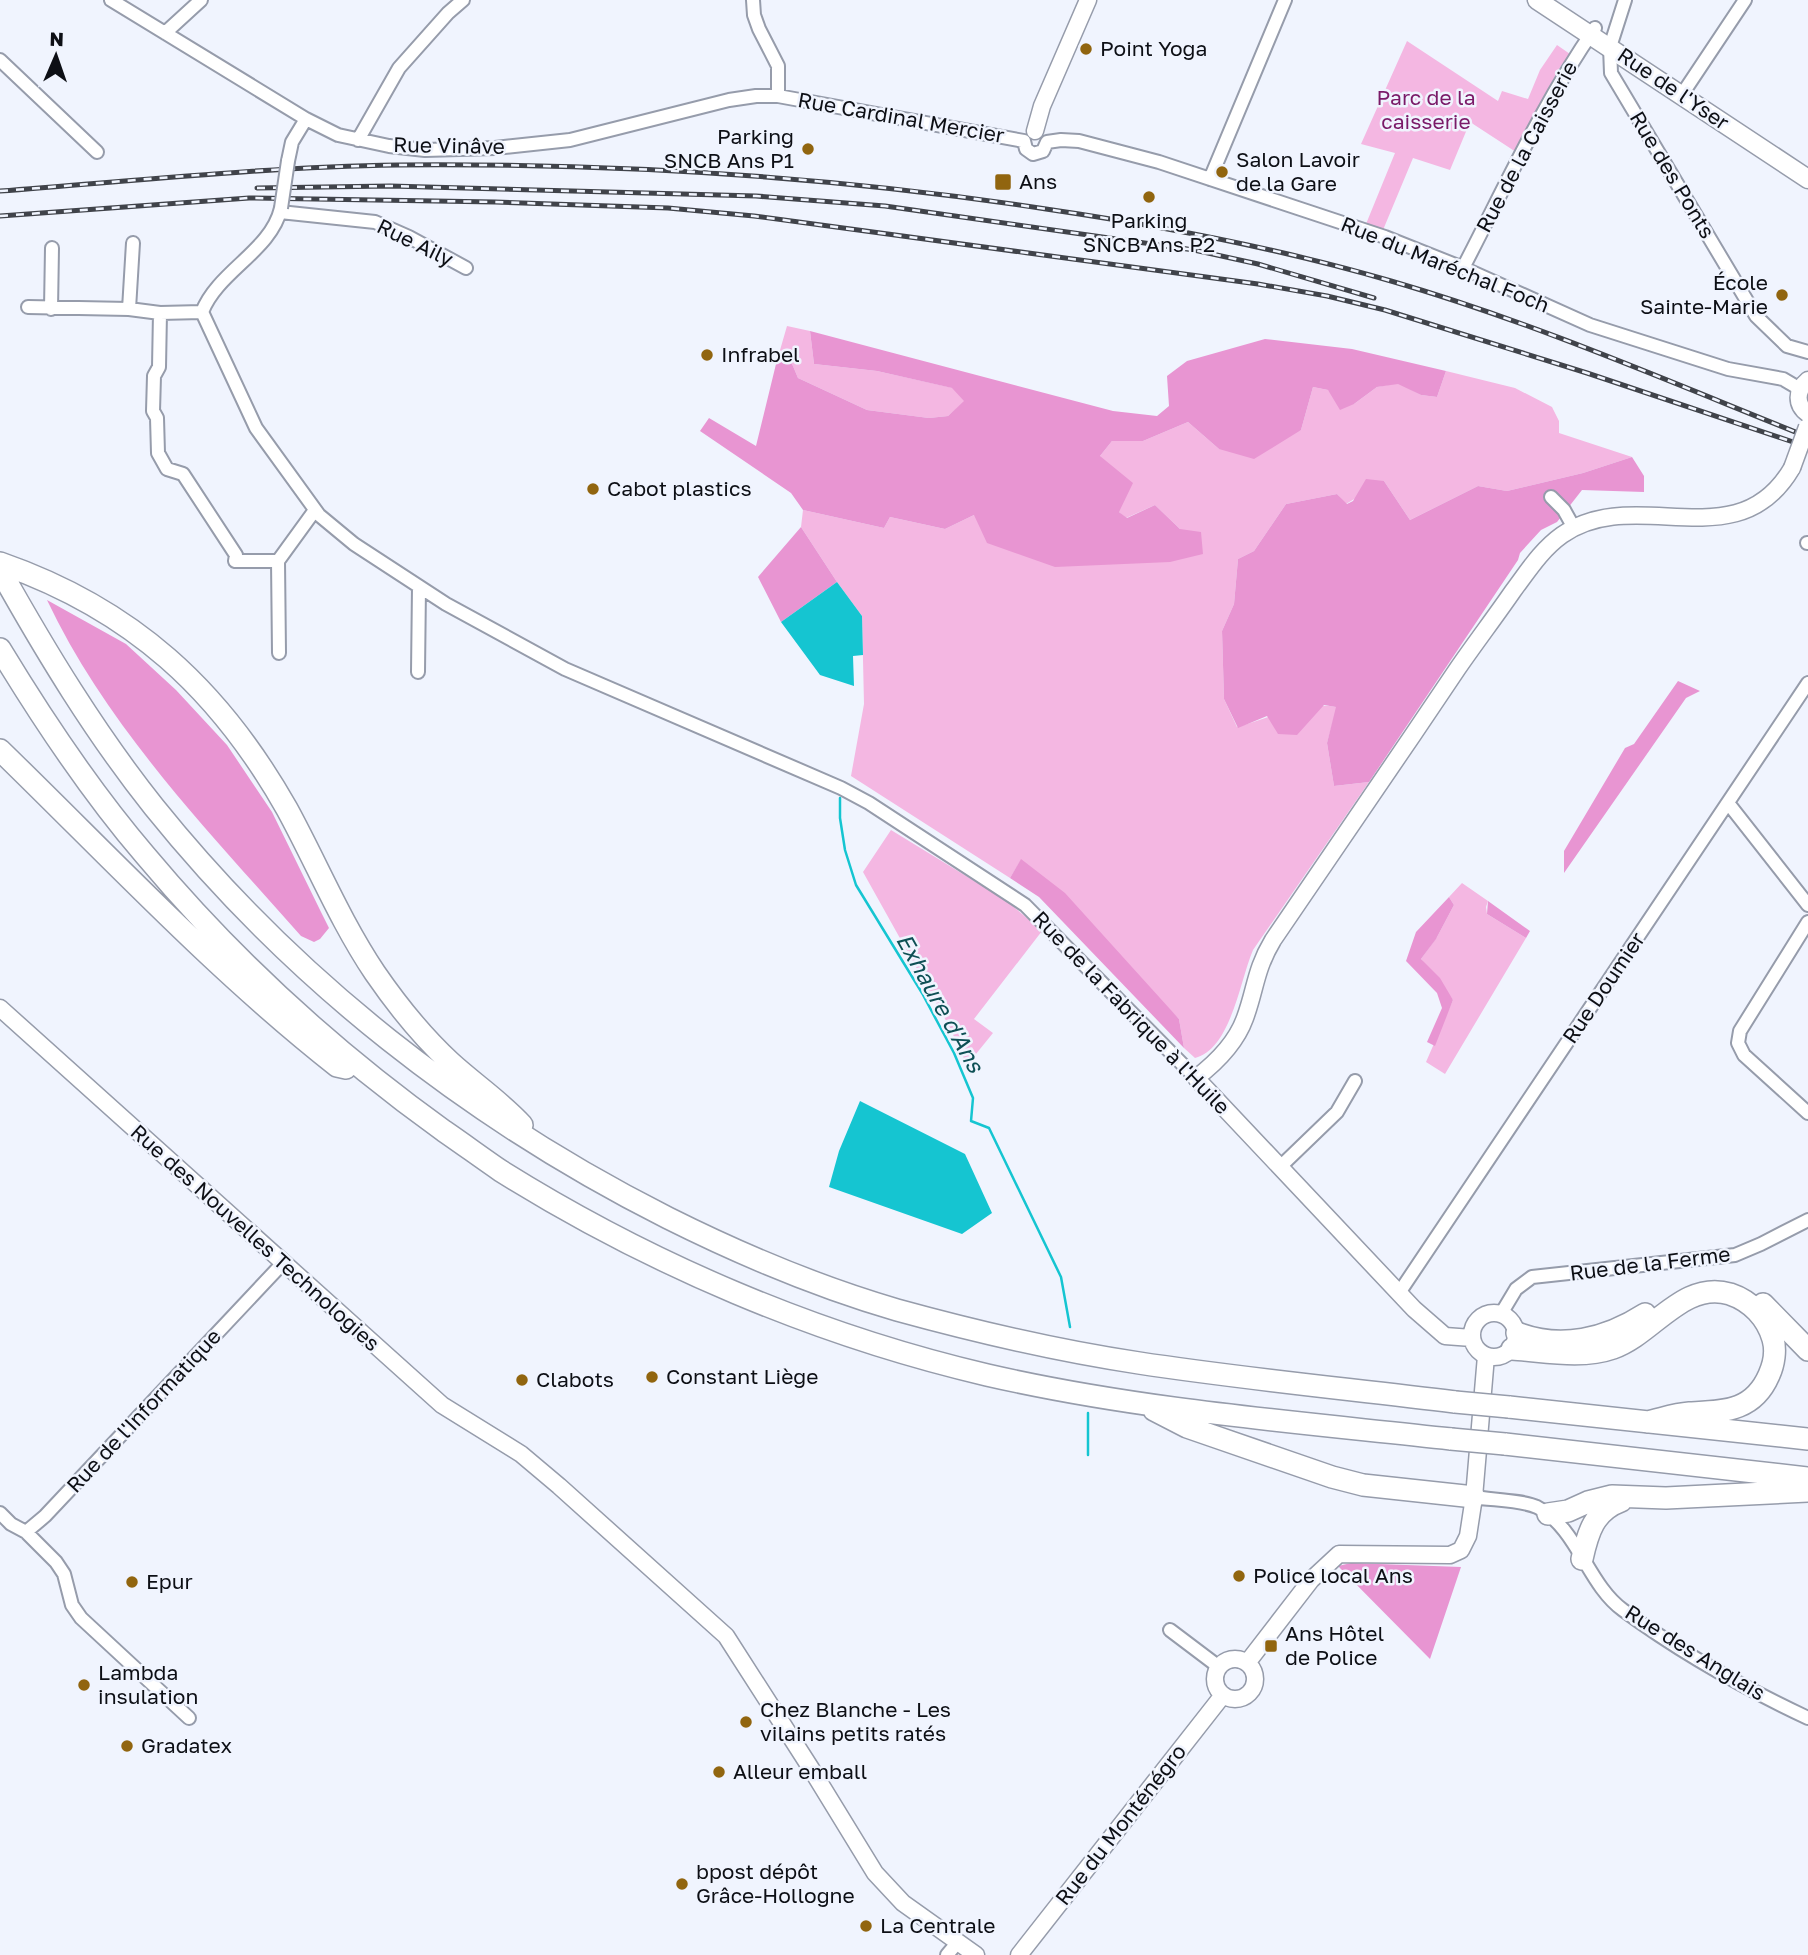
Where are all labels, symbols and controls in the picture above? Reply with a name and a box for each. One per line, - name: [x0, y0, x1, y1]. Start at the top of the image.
- north arrow: [21, 21, 91, 91]
- text: N: [49, 27, 64, 50]
- place label: Point Yoga: [1100, 35, 1207, 61]
- marker: Point Yoga: [1078, 41, 1094, 57]
- street label: Rue de l'Yser: [1613, 41, 1734, 135]
- street label: Rue de la Caisserie: [1470, 56, 1582, 237]
- park label: Parc de la caisserie: [1376, 84, 1476, 134]
- street label: Rue Cardinal Mercier: [796, 86, 1006, 148]
- street label: Rue des Ponts: [1625, 106, 1721, 243]
- place label: Parking SNCB Ans P1: [664, 123, 794, 173]
- street label: Rue Vinâve: [393, 131, 505, 159]
- marker: Parking SNCB Ans P1: [800, 141, 816, 157]
- place label: Salon Lavoir de la Gare: [1236, 146, 1360, 196]
- marker: Salon Lavoir de la Gare: [1214, 164, 1230, 180]
- place label: Ans: [1019, 168, 1057, 194]
- marker: Ans: [993, 172, 1013, 192]
- marker: Parking SNCB Ans P2: [1141, 189, 1157, 205]
- place label: Parking SNCB Ans P2: [1083, 207, 1215, 257]
- street label: Rue du Maréchal Foch: [1337, 210, 1553, 318]
- street label: Rue Aily: [373, 212, 458, 272]
- place label: École Sainte-Marie: [1640, 269, 1768, 319]
- marker: École Sainte-Marie: [1774, 287, 1790, 303]
- place label: Infrabel: [721, 341, 800, 367]
- marker: Infrabel: [699, 347, 715, 363]
- place label: Cabot plastics: [607, 475, 752, 501]
- marker: Cabot plastics: [585, 481, 601, 497]
- street label: Rue de la Fabrique à l'Huile: [1028, 905, 1236, 1119]
- street label: Rue Doumier: [1556, 927, 1650, 1048]
- water label: Exhaure d'Ans: [891, 928, 991, 1078]
- street label: Rue des Nouvelles Technologies: [126, 1118, 386, 1356]
- street label: Rue de la Ferme: [1568, 1240, 1732, 1286]
- street label: Rue de l'Informatique: [61, 1323, 226, 1498]
- place label: Constant Liège: [666, 1363, 818, 1389]
- place label: Clabots: [536, 1366, 614, 1392]
- marker: Constant Liège: [644, 1369, 660, 1385]
- marker: Clabots: [514, 1372, 530, 1388]
- place label: Police local Ans: [1253, 1562, 1413, 1588]
- place label: Epur: [146, 1568, 193, 1594]
- marker: Police local Ans: [1231, 1568, 1247, 1584]
- marker: Epur: [124, 1574, 140, 1590]
- street label: Rue des Anglais: [1620, 1599, 1771, 1706]
- place label: Ans Hôtel de Police: [1285, 1620, 1384, 1670]
- marker: Ans Hôtel de Police: [1263, 1638, 1279, 1654]
- place label: Lambda insulation: [98, 1659, 198, 1709]
- marker: Lambda insulation: [76, 1677, 92, 1693]
- place label: Chez Blanche - Les vilains petits ratés: [760, 1696, 951, 1746]
- marker: Chez Blanche - Les vilains petits ratés: [738, 1714, 754, 1730]
- place label: Gradatex: [141, 1732, 232, 1758]
- marker: Gradatex: [119, 1738, 135, 1754]
- street label: Rue du Monténégro: [1049, 1739, 1191, 1910]
- place label: Alleur emball: [733, 1758, 867, 1784]
- marker: Alleur emball: [711, 1764, 727, 1780]
- place label: bpost dépôt Grâce-Hollogne: [696, 1858, 855, 1908]
- marker: bpost dépôt Grâce-Hollogne: [674, 1876, 690, 1892]
- place label: La Centrale: [880, 1912, 995, 1938]
- marker: La Centrale: [858, 1918, 874, 1934]

